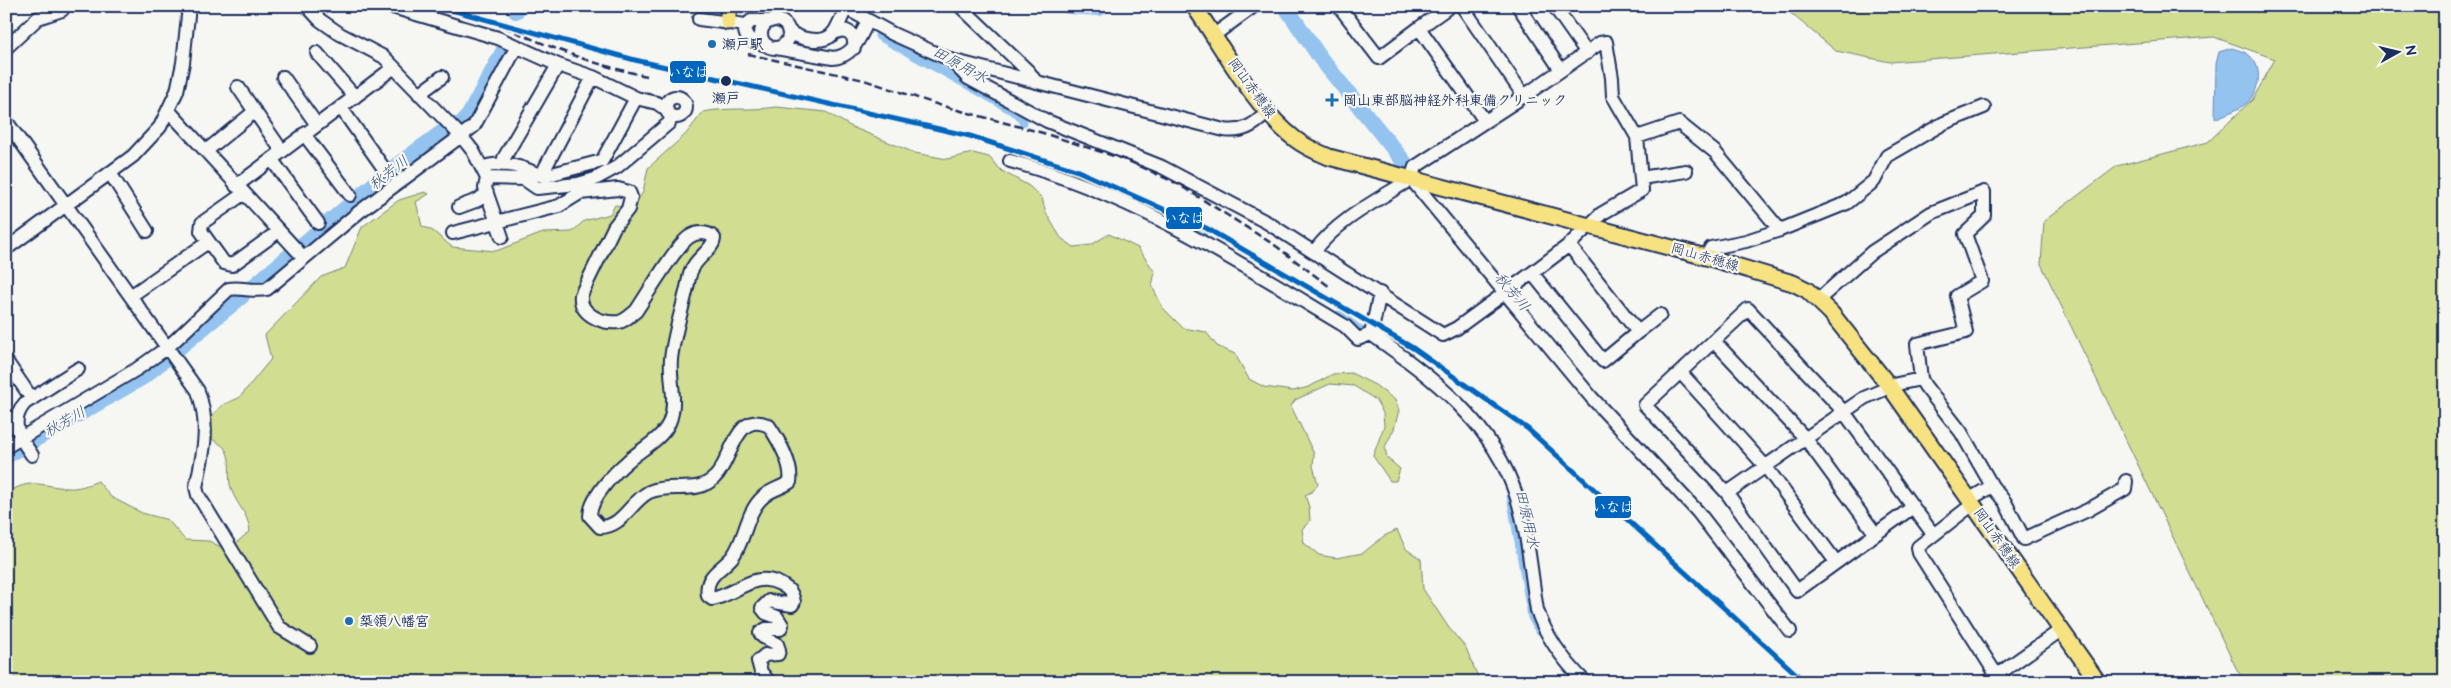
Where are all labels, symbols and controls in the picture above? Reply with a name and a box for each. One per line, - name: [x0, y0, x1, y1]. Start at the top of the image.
- north arrow: [2374, 28, 2424, 78]
- place label: 瀬戸駅: [722, 36, 764, 53]
- marker: 瀬戸駅: [706, 38, 718, 50]
- water label: 田原用水: [929, 42, 991, 88]
- text: N: [2401, 44, 2420, 57]
- street label: 岡山赤穂線: [1225, 55, 1279, 121]
- line badge: いなば: [669, 60, 707, 84]
- text: いなば: [667, 64, 709, 81]
- marker: 瀬戸: [719, 74, 733, 88]
- place label: 瀬戸: [712, 90, 740, 107]
- place label: 岡山東部脳神経外科東備クリニック: [1343, 92, 1567, 109]
- marker: 岡山東部脳神経外科東備クリニック: [1325, 93, 1339, 107]
- water label: 秋芳川: [365, 152, 413, 194]
- line badge: いなば: [1165, 206, 1203, 230]
- text: いなば: [1163, 210, 1205, 227]
- street label: 岡山赤穂線: [1669, 239, 1741, 275]
- water label: 秋芳川: [1490, 269, 1534, 315]
- water label: 秋芳川: [41, 403, 89, 441]
- water label: 田原用水: [1511, 488, 1543, 550]
- line badge: いなば: [1594, 495, 1632, 519]
- text: いなば: [1592, 499, 1634, 516]
- street label: 岡山赤穂線: [1970, 504, 2024, 572]
- place label: 築領八幡宮: [359, 613, 429, 630]
- marker: 築領八幡宮: [343, 615, 355, 627]

